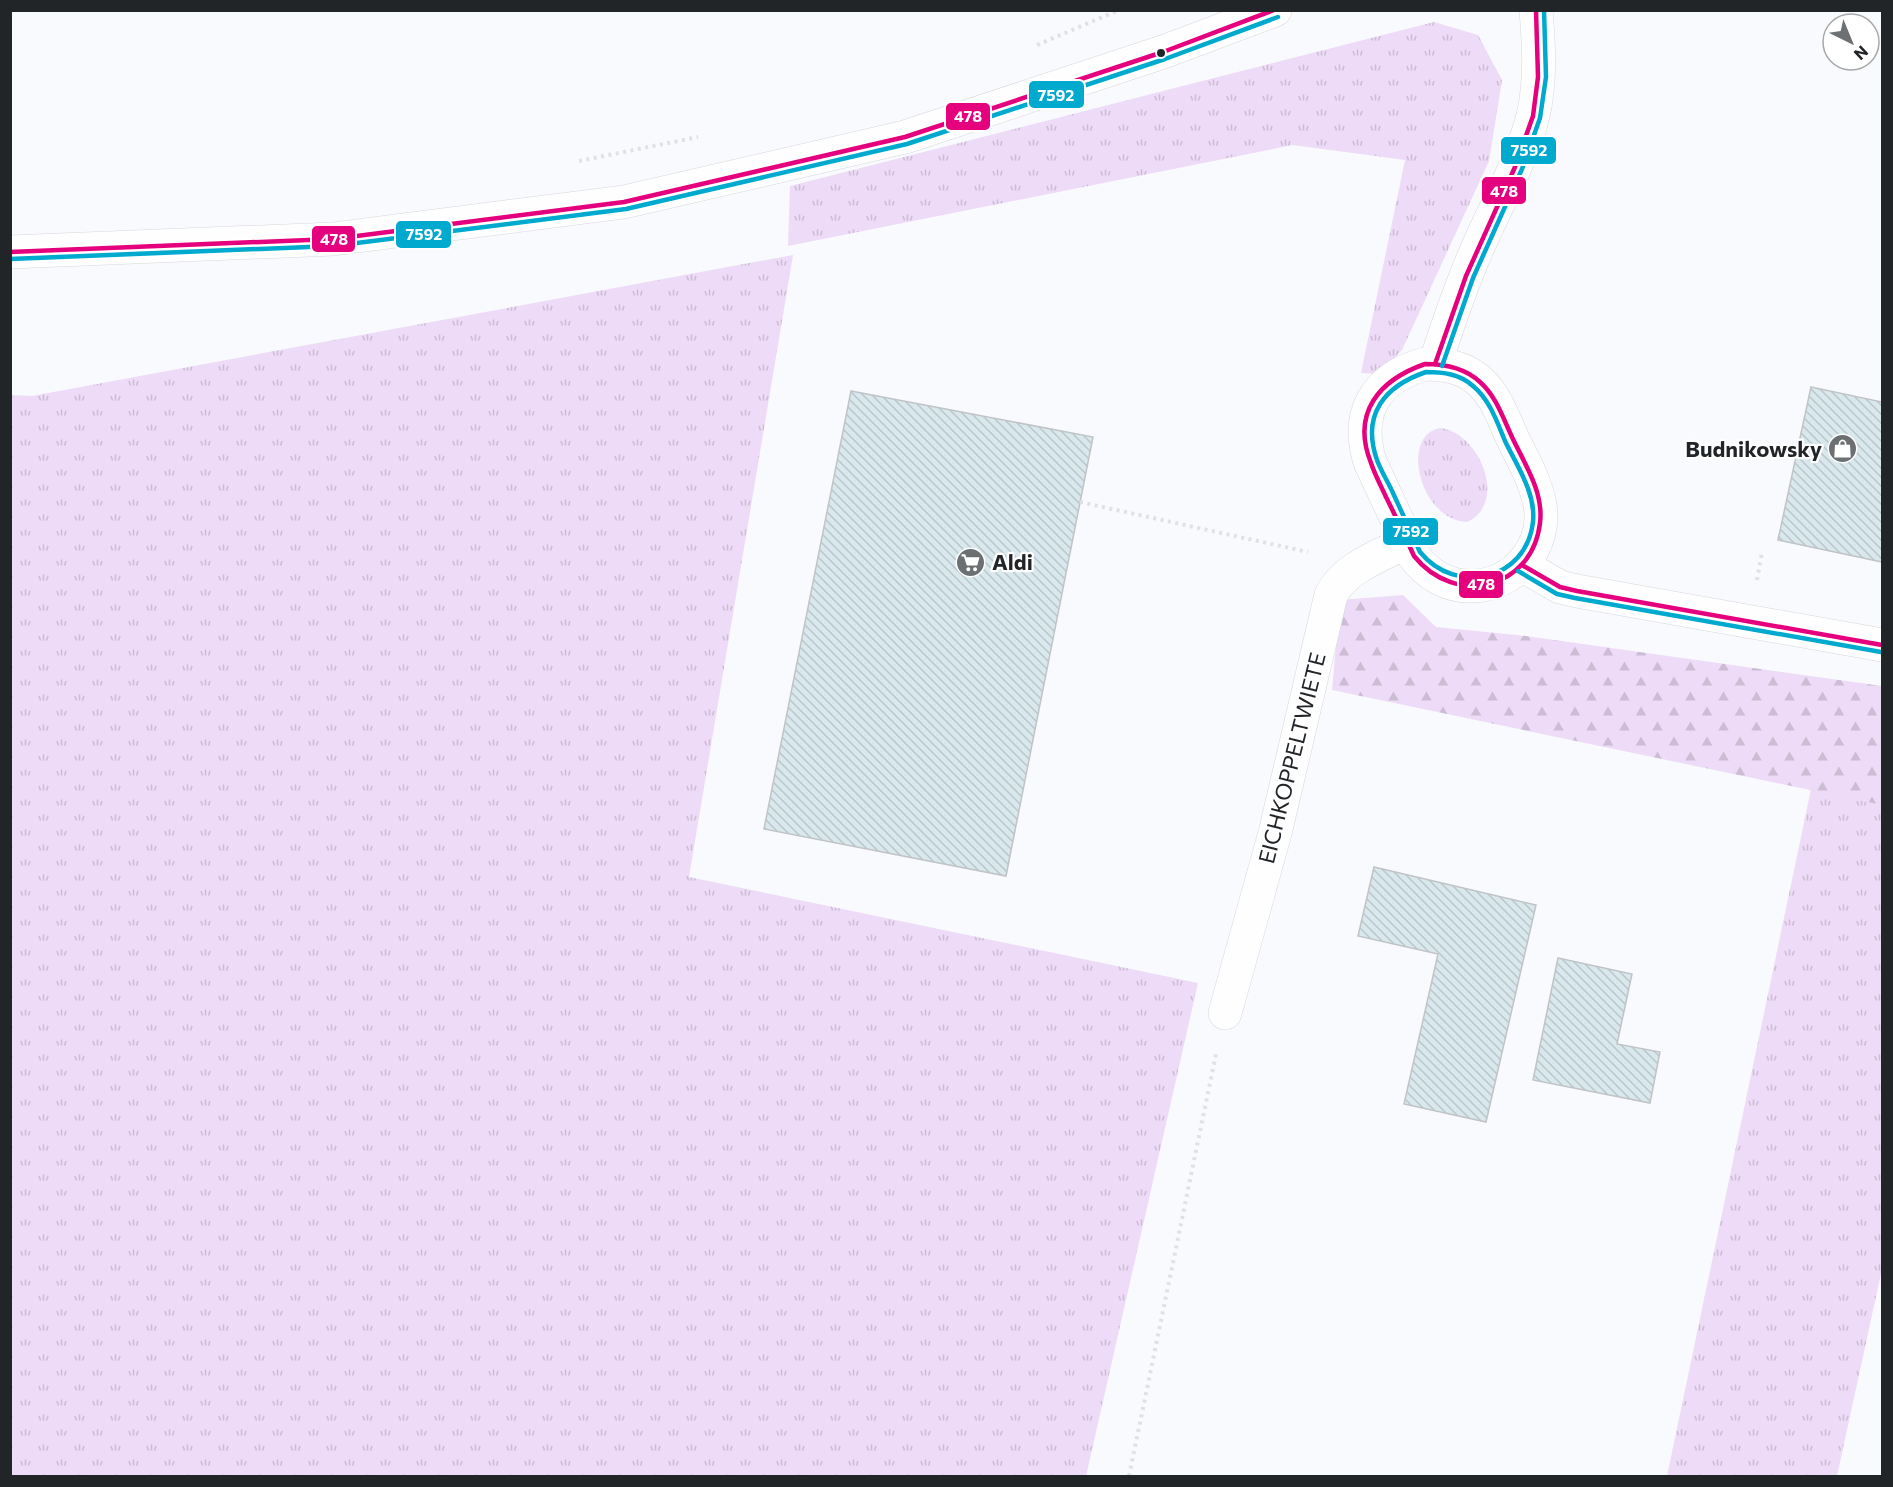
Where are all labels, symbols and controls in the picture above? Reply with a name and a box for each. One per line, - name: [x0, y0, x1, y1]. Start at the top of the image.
- north arrow: [1821, 12, 1881, 72]
- text: N: [1851, 42, 1872, 64]
- unlabelled marker: [1155, 47, 1167, 59]
- line badge: 7592: [1028, 80, 1085, 109]
- text: 7592: [1038, 85, 1074, 104]
- line badge: 478: [945, 102, 991, 131]
- text: 478: [954, 106, 982, 125]
- line badge: 7592: [1500, 136, 1557, 165]
- text: 7592: [1511, 140, 1547, 159]
- line badge: 478: [1481, 176, 1527, 205]
- text: 478: [1490, 181, 1518, 200]
- line badge: 7592: [395, 220, 452, 249]
- text: 7592: [406, 224, 442, 243]
- line badge: 478: [311, 225, 356, 253]
- text: 478: [320, 229, 348, 248]
- shop icon: Budnikowsky: [1827, 433, 1859, 465]
- place label: Budnikowsky: [1685, 435, 1822, 462]
- line badge: 7592: [1382, 517, 1439, 546]
- text: 7592: [1393, 521, 1429, 540]
- supermarket icon: Aldi: [955, 546, 987, 578]
- place label: Aldi: [992, 548, 1033, 575]
- line badge: 478: [1458, 570, 1504, 599]
- text: 478: [1467, 574, 1495, 593]
- street label: EICHKOPPELTWIETE: [1252, 649, 1331, 866]

